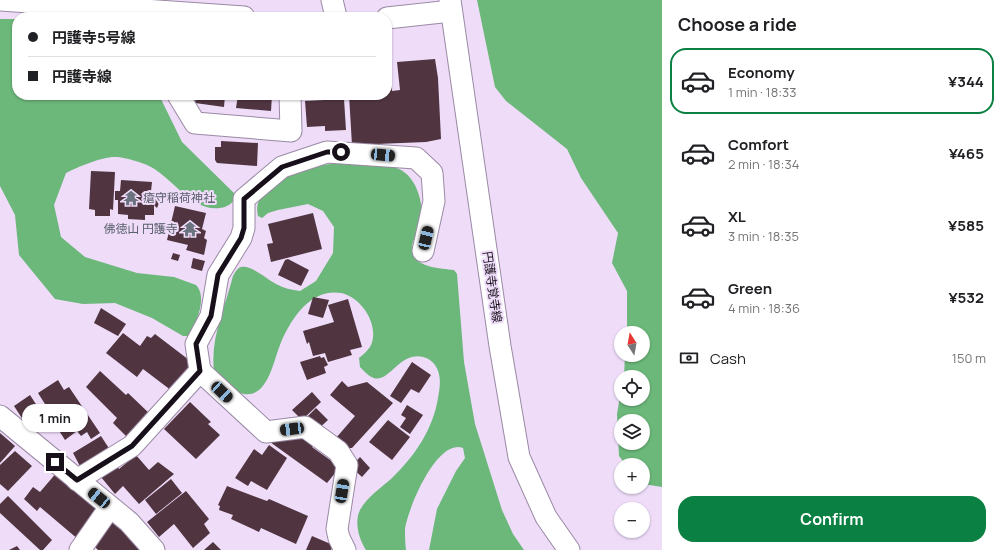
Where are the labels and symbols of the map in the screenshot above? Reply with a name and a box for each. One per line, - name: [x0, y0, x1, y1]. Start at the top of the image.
- route start: [332, 143, 350, 161]
- car: [371, 148, 395, 162]
- temple icon: 瘡守稲荷神社: [122, 189, 140, 207]
- place label: 瘡守稲荷神社: [143, 189, 215, 206]
- place label: 佛徳山 円護寺: [104, 220, 178, 237]
- temple icon: 佛徳山 円護寺: [181, 220, 199, 238]
- car: [417, 225, 435, 251]
- street label: 円護寺覚寺線: [479, 250, 506, 324]
- north arrow: [614, 326, 650, 362]
- car: [209, 379, 235, 405]
- callout: 1 min: [22, 404, 88, 432]
- car: [279, 422, 305, 436]
- route end: [46, 453, 64, 471]
- car: [334, 478, 350, 504]
- car: [86, 486, 112, 510]

